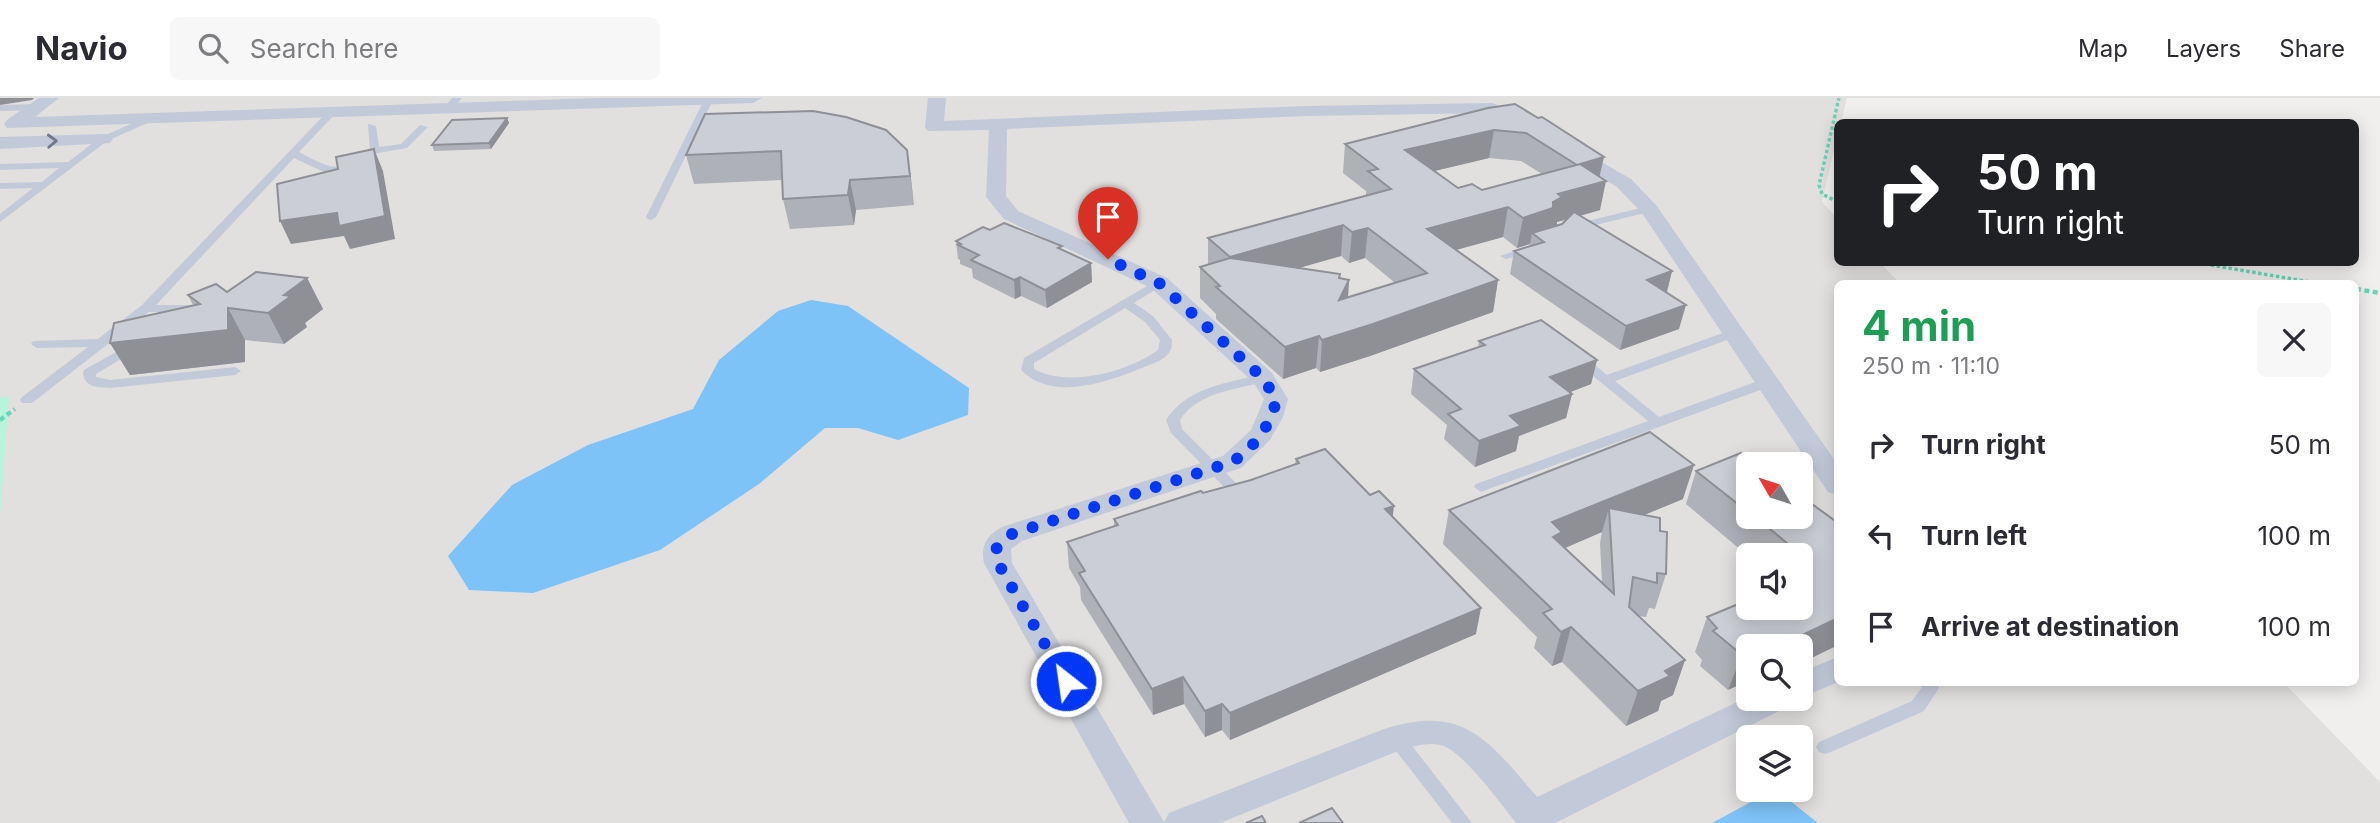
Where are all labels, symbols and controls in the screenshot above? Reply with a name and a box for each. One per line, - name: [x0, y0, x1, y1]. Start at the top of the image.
- search box: [170, 17, 660, 80]
- text: Navio: [35, 28, 128, 68]
- icon: search: [194, 29, 232, 67]
- text: Search here: [250, 33, 398, 64]
- text: Map: [2078, 34, 2128, 63]
- text: Layers: [2166, 34, 2241, 63]
- text: Share: [2279, 34, 2345, 63]
- one-way arrow: [47, 134, 58, 149]
- text: 50 m: [1977, 143, 2098, 202]
- icon: right: [1862, 147, 1953, 238]
- pin: [1078, 187, 1138, 259]
- icon: arrive: [1089, 198, 1127, 236]
- text: Turn right: [1977, 203, 2124, 242]
- text: 4 min: [1862, 300, 1976, 351]
- button: close: [2257, 303, 2331, 377]
- text: 250 m · 11:10: [1862, 352, 2000, 380]
- icon: right: [1862, 426, 1900, 464]
- text: Turn right: [1921, 429, 2046, 460]
- text: 50 m: [2269, 429, 2331, 460]
- north arrow: [1736, 452, 1813, 528]
- map controls: [1736, 452, 1813, 802]
- icon: left: [1862, 517, 1900, 555]
- text: Turn left: [1921, 520, 2027, 551]
- text: 100 m: [2258, 520, 2331, 551]
- button: sound: [1736, 543, 1813, 620]
- icon: arrive: [1862, 608, 1900, 646]
- text: Arrive at destination: [1921, 611, 2180, 642]
- text: 100 m: [2258, 611, 2331, 642]
- button: search: [1736, 634, 1813, 711]
- position arrow: [1029, 644, 1103, 718]
- button: layers: [1736, 725, 1813, 802]

